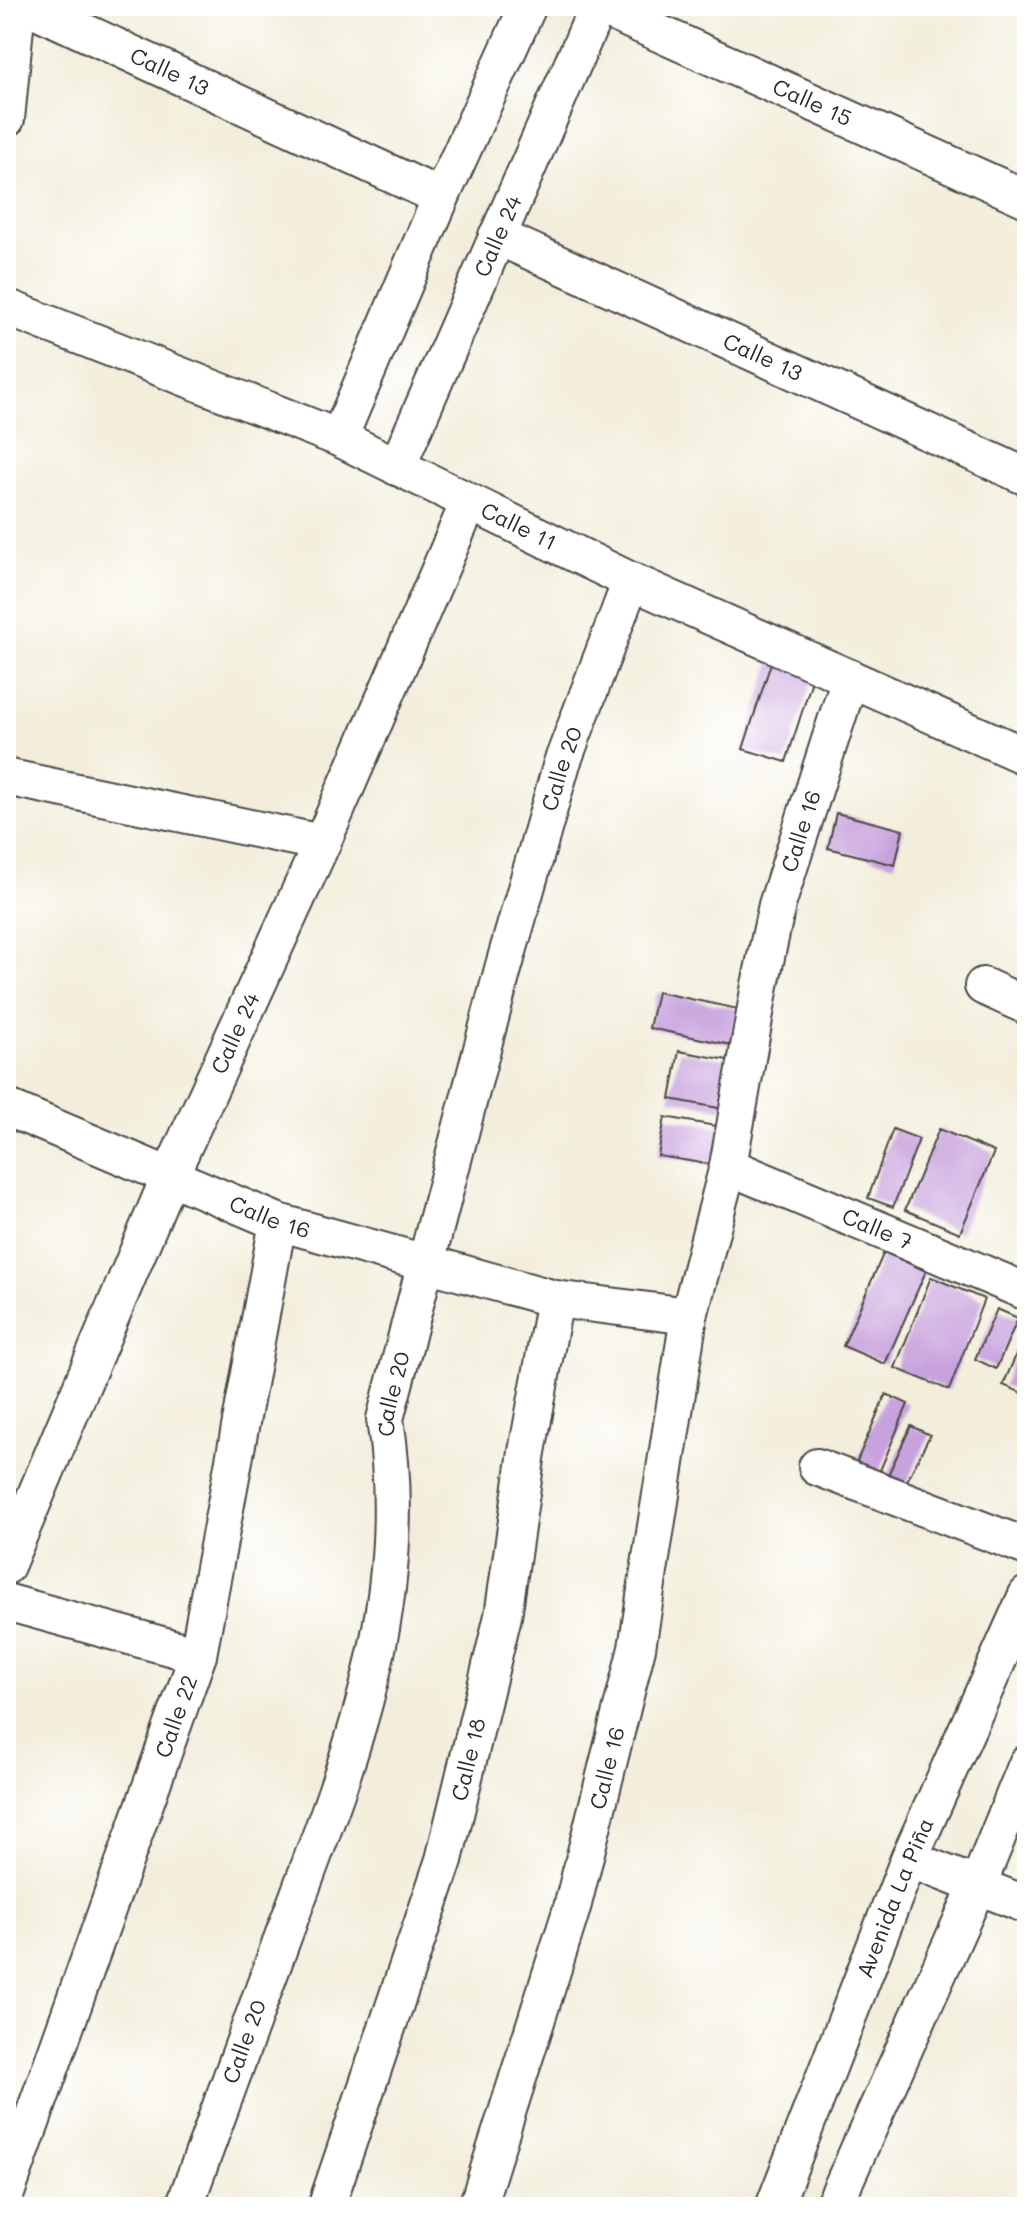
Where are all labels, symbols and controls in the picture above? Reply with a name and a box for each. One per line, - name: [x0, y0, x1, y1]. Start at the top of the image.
- street label: Calle 13: [126, 40, 214, 102]
- street label: Calle 15: [768, 71, 857, 132]
- street label: Calle 24: [467, 190, 528, 281]
- street label: Calle 13: [719, 326, 807, 387]
- street label: Calle 11: [476, 495, 562, 556]
- street label: Calle 20: [534, 722, 588, 814]
- street label: Calle 16: [774, 786, 827, 876]
- street label: Calle 24: [204, 988, 266, 1078]
- street label: Calle 16: [225, 1188, 314, 1244]
- street label: Calle 7: [838, 1201, 917, 1256]
- street label: Calle 20: [370, 1348, 416, 1439]
- street label: Calle 22: [148, 1671, 204, 1762]
- street label: Calle 18: [444, 1715, 492, 1804]
- street label: Calle 16: [582, 1724, 631, 1812]
- street label: Avenida La Piña: [849, 1813, 940, 1982]
- street label: Calle 20: [215, 1996, 272, 2087]

